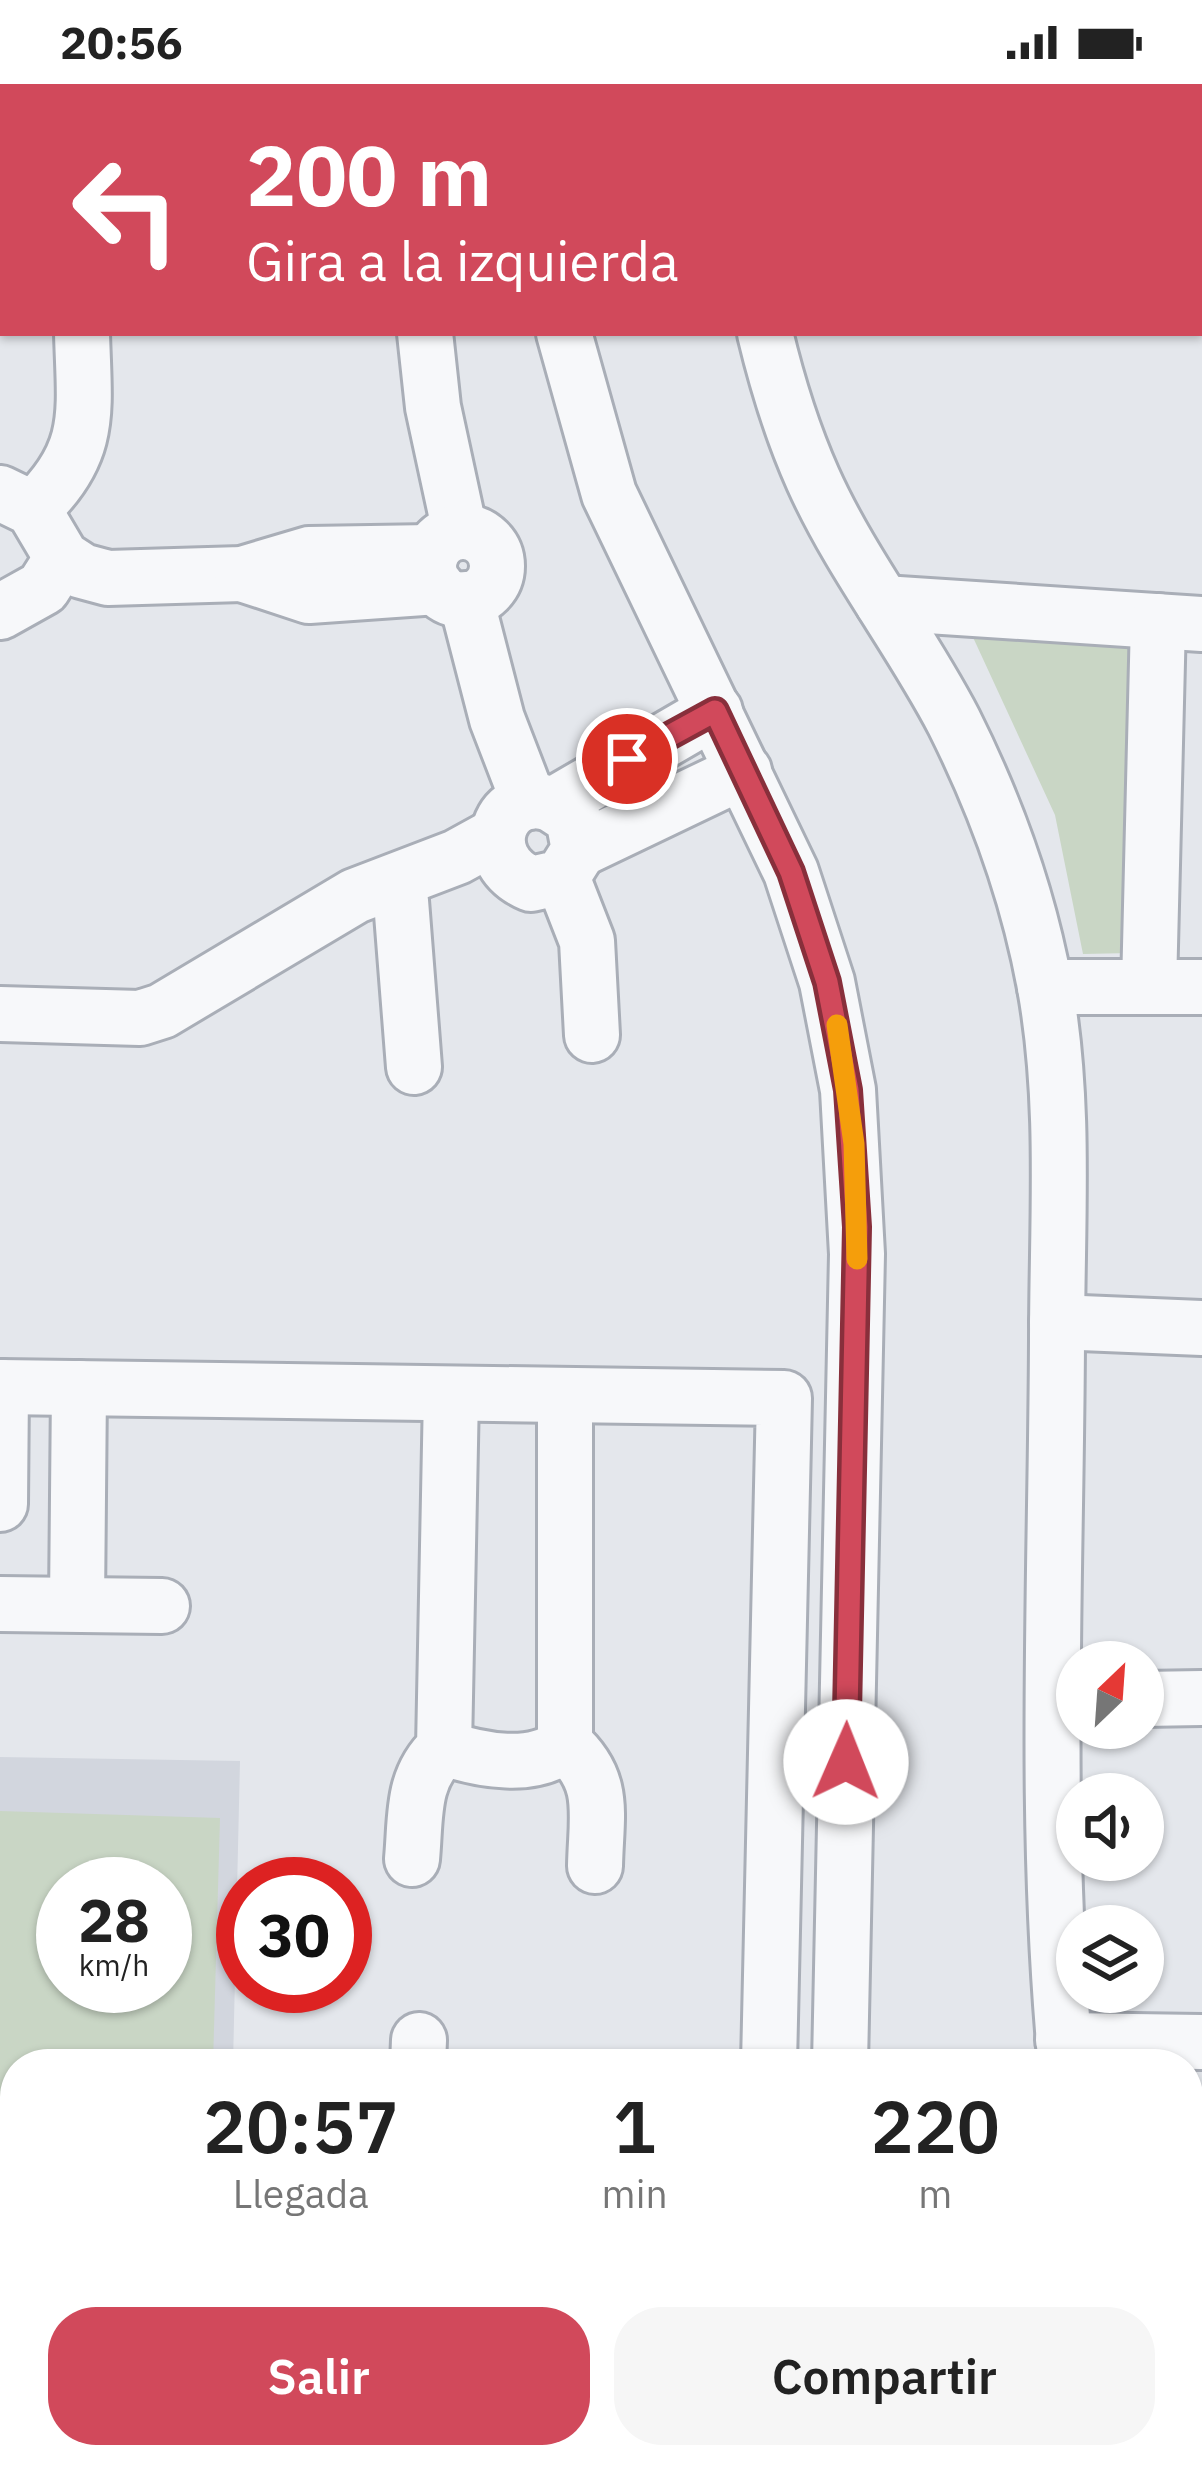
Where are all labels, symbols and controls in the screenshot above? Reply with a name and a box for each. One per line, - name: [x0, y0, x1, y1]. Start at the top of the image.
- text: 20:56: [60, 13, 183, 71]
- text: 200 m: [246, 120, 492, 229]
- icon: left: [48, 132, 204, 288]
- text: Gira a la izquierda: [246, 226, 679, 296]
- pin: [576, 708, 678, 810]
- icon: arrive: [594, 726, 660, 792]
- north arrow: [1056, 1641, 1164, 1749]
- map controls: [1056, 1641, 1164, 2013]
- position arrow: [783, 1699, 909, 1825]
- button: sound: [1056, 1773, 1164, 1881]
- speed limit sign: 30: [216, 1857, 372, 2013]
- text: 28: [78, 1880, 150, 1959]
- button: layers: [1056, 1905, 1164, 2013]
- text: km/h: [79, 1945, 149, 1984]
- text: 20:57: [203, 2079, 399, 2173]
- text: 1: [613, 2079, 656, 2173]
- text: 220: [870, 2079, 1000, 2173]
- text: Llegada: [233, 2168, 369, 2219]
- text: min: [602, 2168, 668, 2219]
- text: m: [918, 2168, 952, 2219]
- button: Salir: [48, 2307, 590, 2445]
- button: Compartir: [614, 2307, 1155, 2445]

